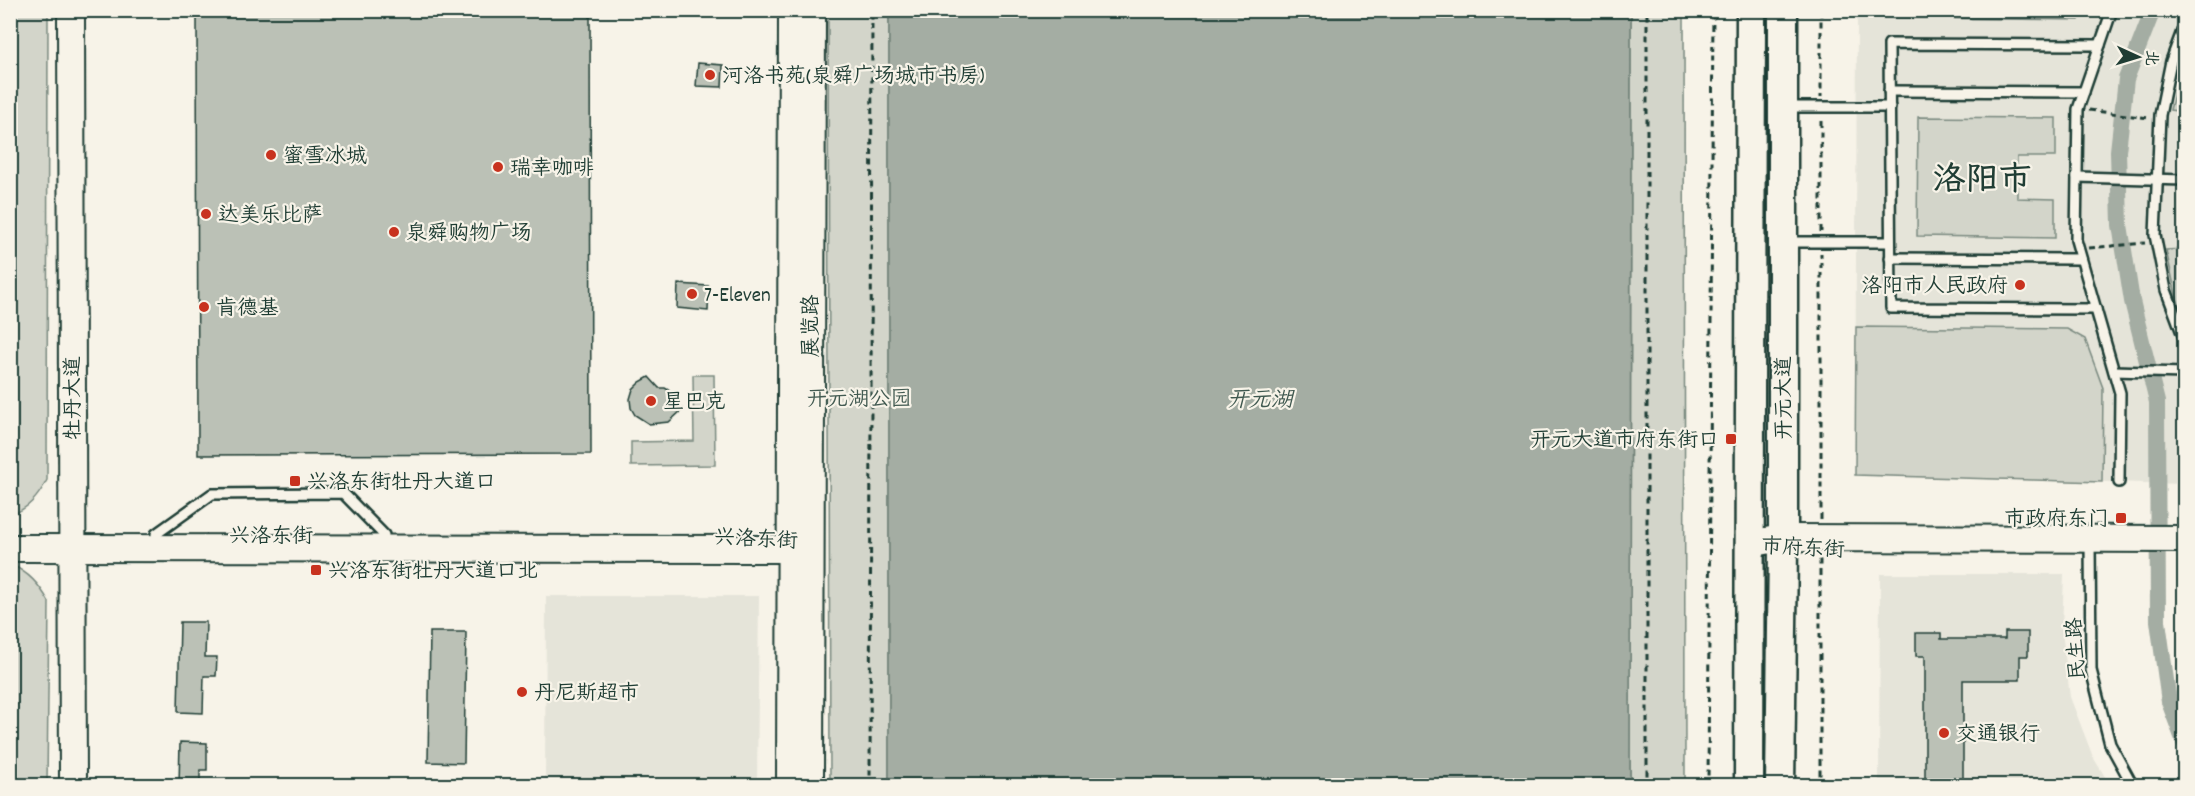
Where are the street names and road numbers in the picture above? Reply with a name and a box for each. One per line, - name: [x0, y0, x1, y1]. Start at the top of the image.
- street label: 展览路: [798, 295, 828, 358]
- street label: 牡丹大道: [60, 356, 90, 440]
- street label: 开元大道: [1771, 356, 1801, 440]
- street label: 兴洛东街: [229, 523, 313, 553]
- street label: 兴洛东街: [713, 524, 799, 558]
- street label: 市府东街: [1760, 533, 1846, 567]
- street label: 民生路: [2061, 616, 2095, 681]

